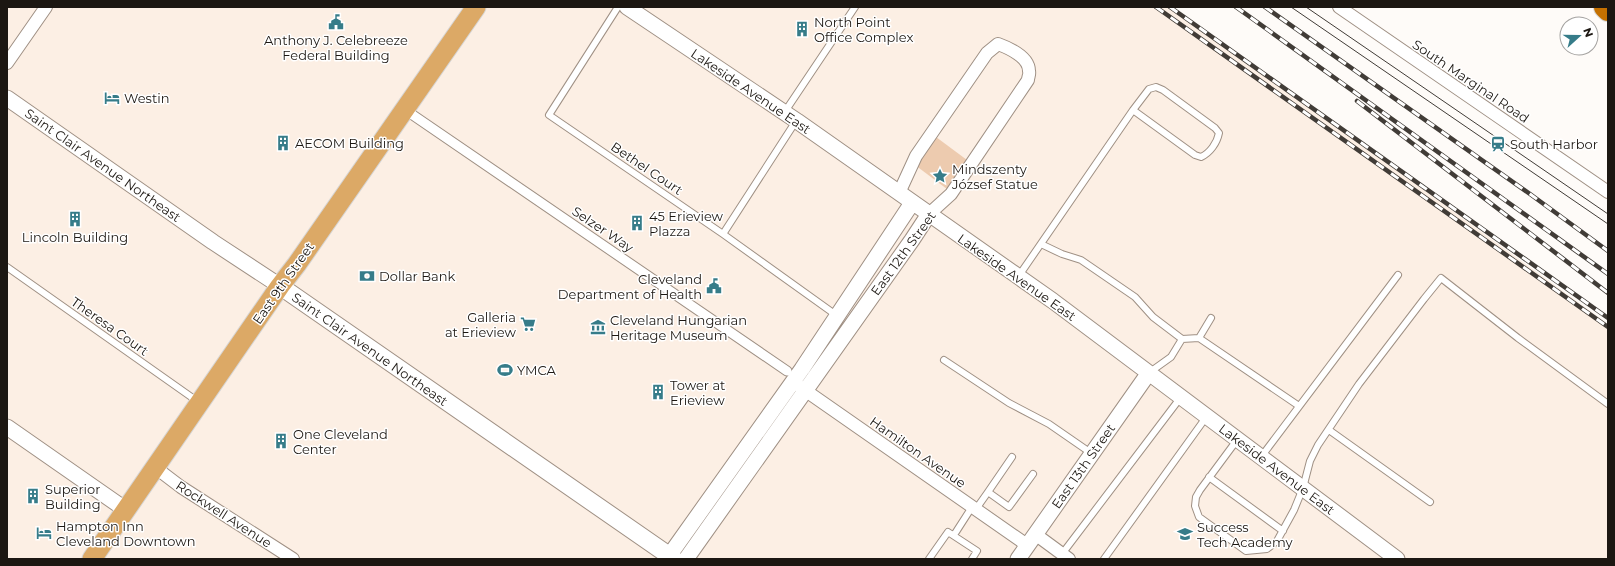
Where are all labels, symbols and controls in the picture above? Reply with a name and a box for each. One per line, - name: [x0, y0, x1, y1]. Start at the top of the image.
- public building icon: Anthony J. Celebreeze Federal Building: [327, 13, 345, 31]
- place label: North Point Office Complex: [814, 14, 914, 45]
- north arrow: [1559, 16, 1599, 56]
- building icon: North Point Office Complex: [793, 20, 811, 38]
- text: N: [1580, 26, 1596, 39]
- place label: Anthony J. Celebreeze Federal Building: [264, 32, 408, 63]
- street label: South Marginal Road: [1410, 36, 1532, 126]
- street label: Lakeside Avenue East: [688, 45, 814, 137]
- hotel icon: Westin: [103, 89, 121, 107]
- place label: Westin: [124, 90, 170, 106]
- street label: Saint Clair Avenue Northeast: [22, 105, 184, 225]
- building icon: AECOM Building: [274, 134, 292, 152]
- place label: AECOM Building: [295, 135, 404, 151]
- station icon: South Harbor: [1489, 135, 1507, 153]
- place label: South Harbor: [1510, 136, 1598, 152]
- street label: Bethel Court: [608, 138, 686, 198]
- place label: Mindszenty József Statue: [951, 161, 1038, 192]
- place icon: Mindszenty József Statue: [931, 167, 949, 185]
- street label: Selzer Way: [569, 203, 637, 256]
- place label: 45 Erieview Plazza: [649, 208, 724, 239]
- street label: East 12th Street: [867, 208, 939, 298]
- building icon: Lincoln Building: [66, 210, 84, 228]
- building icon: 45 Erieview Plazza: [628, 214, 646, 232]
- place label: Lincoln Building: [22, 229, 128, 245]
- street label: Lakeside Avenue East: [955, 230, 1079, 324]
- street label: East 9th Street: [249, 239, 317, 327]
- bank icon: Dollar Bank: [358, 267, 376, 285]
- place label: Dollar Bank: [379, 268, 455, 284]
- place label: Cleveland Department of Health: [558, 271, 702, 302]
- public building icon: Cleveland Department of Health: [705, 277, 723, 295]
- street label: Saint Clair Avenue Northeast: [289, 289, 451, 409]
- street label: Theresa Court: [68, 293, 152, 359]
- place label: Galleria at Erieview: [445, 309, 517, 340]
- place label: Cleveland Hungarian Heritage Museum: [610, 312, 747, 343]
- supermarket icon: Galleria at Erieview: [519, 315, 537, 333]
- museum icon: Cleveland Hungarian Heritage Museum: [589, 318, 607, 336]
- sports icon: YMCA: [496, 361, 514, 379]
- place label: YMCA: [517, 362, 556, 378]
- place label: Tower at Erieview: [670, 377, 725, 408]
- building icon: Tower at Erieview: [649, 383, 667, 401]
- street label: Hamilton Avenue: [867, 413, 969, 491]
- street label: East 13th Street: [1048, 420, 1118, 512]
- street label: Lakeside Avenue East: [1216, 420, 1338, 518]
- place label: One Cleveland Center: [293, 426, 388, 457]
- building icon: One Cleveland Center: [272, 432, 290, 450]
- street label: Rockwell Avenue: [173, 477, 275, 551]
- place label: Superior Building: [45, 481, 101, 512]
- building icon: Superior Building: [24, 487, 42, 505]
- place label: Hampton Inn Cleveland Downtown: [56, 518, 195, 549]
- place label: Success Tech Academy: [1197, 519, 1293, 550]
- hotel icon: Hampton Inn Cleveland Downtown: [35, 524, 53, 542]
- school or university icon: Success Tech Academy: [1176, 525, 1194, 543]

